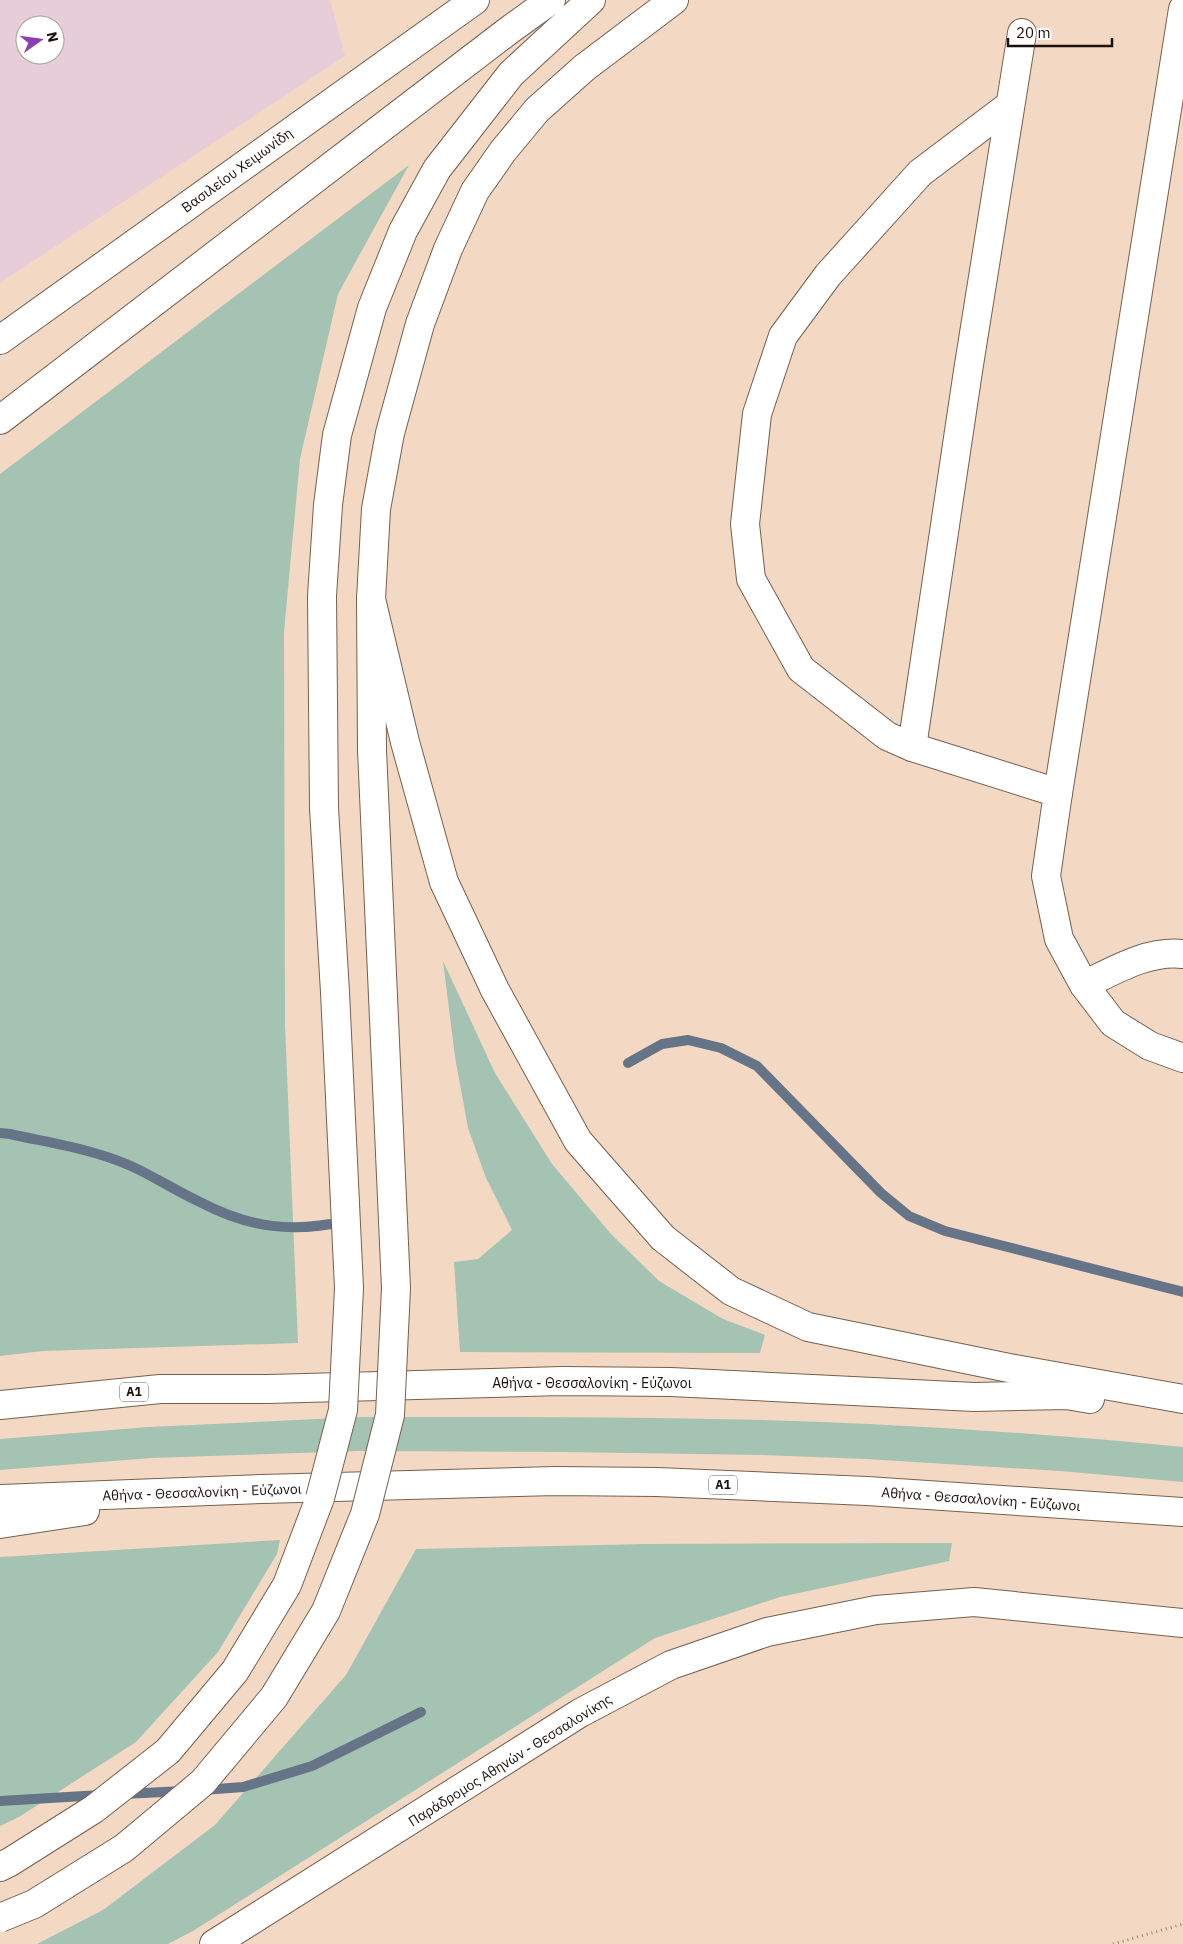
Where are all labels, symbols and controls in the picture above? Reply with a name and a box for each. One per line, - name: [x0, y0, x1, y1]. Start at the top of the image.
- north arrow: [15, 15, 65, 65]
- scale bar: [1008, 15, 1112, 47]
- text: 20 m: [1016, 23, 1051, 42]
- text: N: [43, 30, 63, 44]
- street label: Βασιλείου Χειμωνίδη: [178, 124, 296, 216]
- street label: Αθήνα - Θεσσαλονίκη - Εύζωνοι: [492, 1374, 692, 1392]
- road number: Α1: [120, 1382, 148, 1401]
- road number: Α1: [709, 1476, 737, 1494]
- street label: Αθήνα - Θεσσαλονίκη - Εύζωνοι: [102, 1480, 302, 1504]
- street label: Αθήνα - Θεσσαλονίκη - Εύζωνοι: [881, 1483, 1081, 1515]
- street label: Παράδρομος Αθηνών - Θεσσαλονίκης: [405, 1690, 615, 1830]

